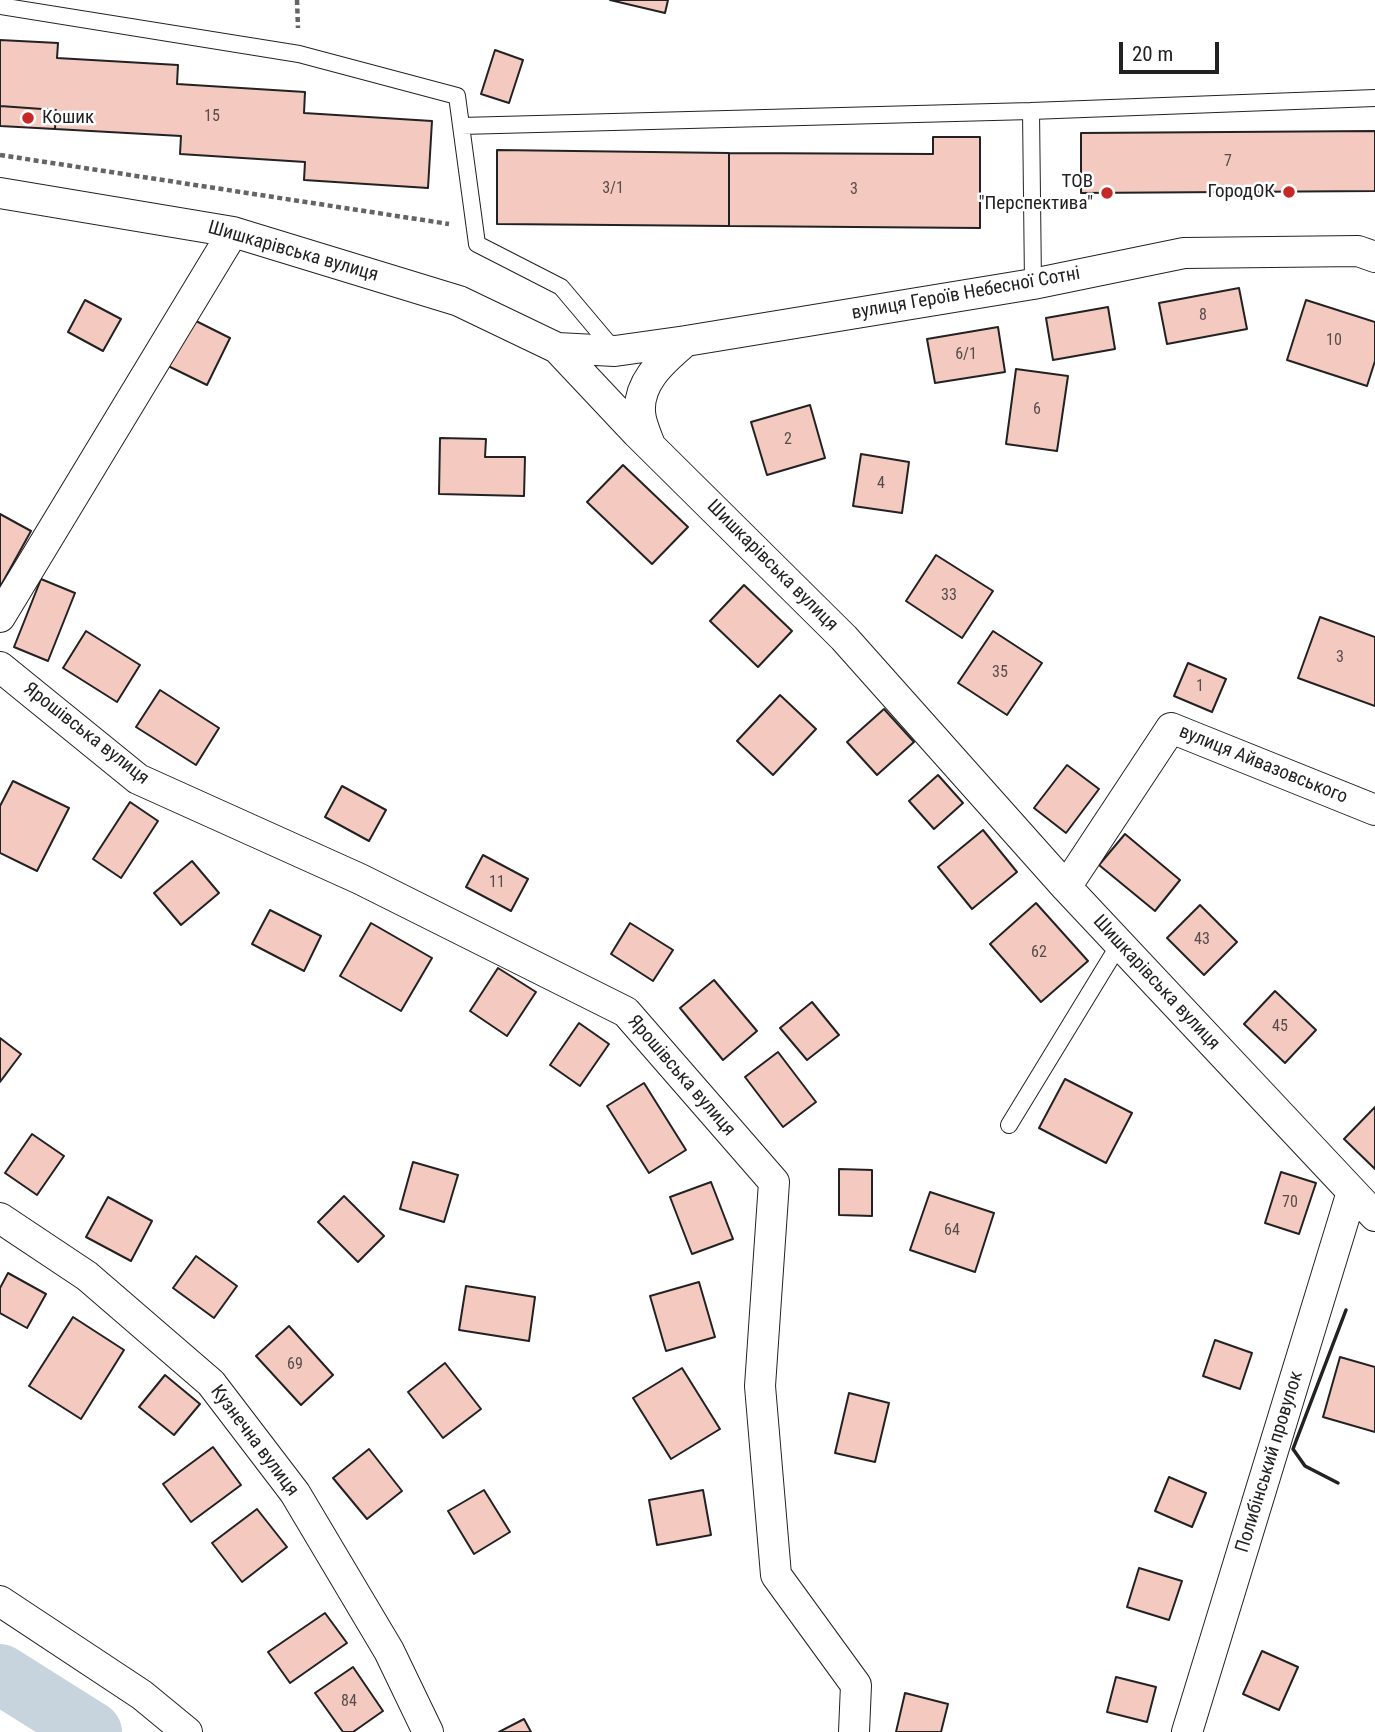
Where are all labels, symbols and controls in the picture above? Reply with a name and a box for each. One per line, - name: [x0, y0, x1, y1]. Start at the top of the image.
- scale bar: [1123, 28, 1223, 72]
- text: 20 m: [1132, 42, 1173, 66]
- place label: Кошик: [42, 107, 94, 129]
- house number: 15: [204, 107, 220, 127]
- marker: Кошик: [20, 110, 36, 126]
- house number: 7: [1224, 152, 1232, 172]
- place label: ТОВ "Перспектива": [978, 171, 1093, 215]
- house number: 3/1: [602, 179, 624, 199]
- house number: 3: [850, 180, 858, 200]
- place label: ГородОК: [1207, 181, 1275, 203]
- marker: ГородОК: [1281, 184, 1297, 200]
- marker: ТОВ "Перспектива": [1099, 185, 1115, 201]
- street label: Шишкарівська вулиця: [205, 217, 381, 287]
- street label: вулиця Героїв Небесної Сотні: [850, 263, 1082, 325]
- house number: 8: [1199, 306, 1207, 326]
- house number: 10: [1326, 331, 1342, 351]
- house number: 6/1: [955, 345, 977, 365]
- house number: 6: [1033, 400, 1041, 420]
- house number: 2: [784, 430, 792, 450]
- house number: 4: [877, 474, 885, 494]
- street label: Шишкарівська вулиця: [702, 496, 842, 636]
- house number: 33: [941, 586, 957, 606]
- house number: 3: [1336, 648, 1344, 668]
- house number: 35: [992, 663, 1008, 683]
- house number: 1: [1196, 677, 1204, 697]
- street label: Ярошівська вулиця: [19, 678, 153, 790]
- street label: вулиця Айвазовського: [1175, 721, 1351, 809]
- house number: 11: [489, 873, 505, 893]
- street label: Шишкарівська вулиця: [1088, 911, 1224, 1055]
- house number: 43: [1194, 930, 1210, 950]
- house number: 62: [1031, 943, 1047, 963]
- street label: Ярошівська вулиця: [622, 1011, 740, 1141]
- house number: 45: [1272, 1017, 1288, 1037]
- house number: 70: [1282, 1193, 1298, 1213]
- house number: 64: [944, 1221, 960, 1241]
- house number: 69: [287, 1355, 303, 1375]
- street label: Полибінський провулок: [1232, 1369, 1308, 1555]
- street label: Кузнечна вулиця: [205, 1381, 303, 1501]
- house number: 84: [341, 1692, 357, 1712]

